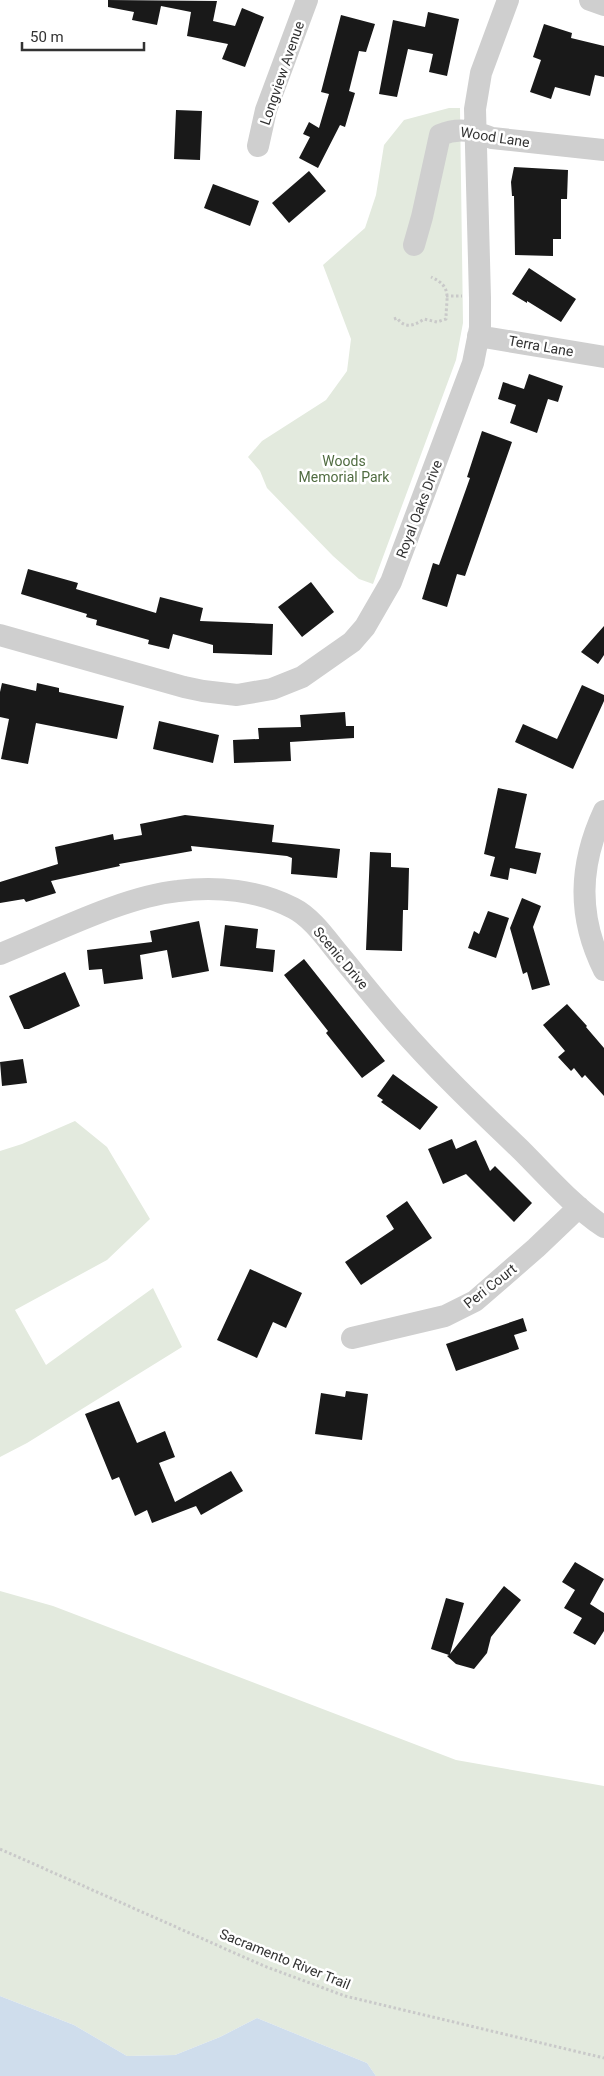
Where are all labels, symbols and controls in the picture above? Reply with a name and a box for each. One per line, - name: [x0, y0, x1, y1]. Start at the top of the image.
- street label: Longview Avenue: [257, 19, 307, 127]
- scale bar: [22, 20, 145, 52]
- text: 50 m: [30, 28, 64, 46]
- street label: Wood Lane: [459, 124, 531, 150]
- street label: Terra Lane: [507, 332, 575, 360]
- park label: Woods Memorial Park: [299, 453, 390, 485]
- street label: Royal Oaks Drive: [393, 458, 445, 560]
- street label: Scenic Drive: [310, 924, 372, 992]
- street label: Peri Court: [461, 1260, 520, 1311]
- street label: Sacramento River Trail: [217, 1925, 353, 1993]

